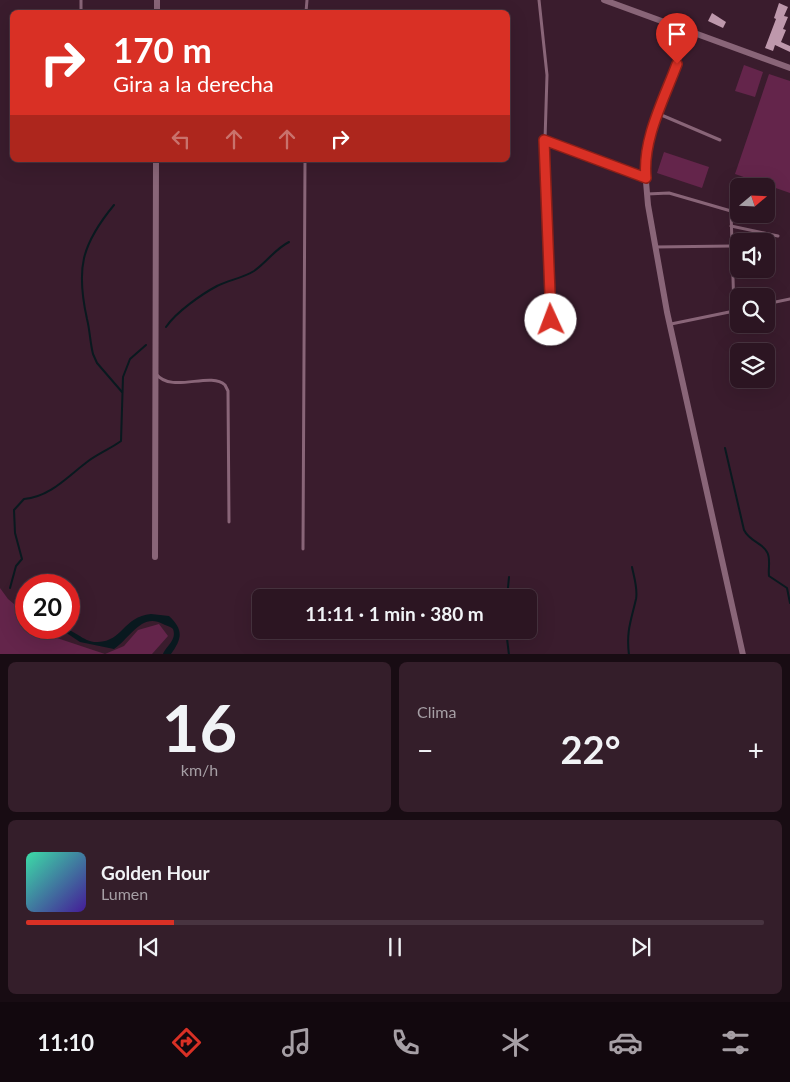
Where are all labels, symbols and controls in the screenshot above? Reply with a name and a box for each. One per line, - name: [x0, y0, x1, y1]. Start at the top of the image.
- pin: [656, 13, 698, 64]
- icon: arrive: [663, 20, 691, 48]
- text: 170 m: [113, 28, 212, 70]
- icon: right: [30, 30, 95, 95]
- text: Gira a la derecha: [113, 70, 274, 97]
- icon: left: [167, 125, 195, 153]
- icon: ahead: [220, 125, 248, 153]
- icon: ahead: [273, 125, 301, 153]
- icon: right: [326, 125, 354, 153]
- north arrow: [730, 178, 775, 222]
- map controls: [730, 178, 775, 388]
- button: sound: [730, 233, 775, 278]
- button: search: [730, 288, 775, 333]
- position arrow: [524, 293, 576, 345]
- button: layers: [730, 343, 775, 388]
- speed limit sign: 20: [15, 574, 80, 639]
- text: 11:11 · 1 min · 380 m: [305, 602, 484, 625]
- text: 16: [162, 688, 237, 766]
- text: Clima: [417, 702, 456, 721]
- text: 22°: [561, 726, 620, 772]
- text: −: [417, 733, 433, 767]
- text: +: [748, 733, 764, 767]
- text: km/h: [181, 760, 218, 779]
- text: Golden Hour: [101, 861, 210, 884]
- text: Lumen: [101, 884, 148, 903]
- icon: previous: [135, 933, 163, 961]
- icon: pause: [381, 933, 409, 961]
- icon: next: [627, 933, 655, 961]
- icon: directions: [169, 1025, 204, 1060]
- icon: music: [279, 1025, 314, 1060]
- icon: phone: [388, 1025, 423, 1060]
- icon: climate: [498, 1025, 533, 1060]
- icon: car: [608, 1025, 643, 1060]
- icon: filters: [718, 1025, 753, 1060]
- text: 11:10: [37, 1029, 94, 1056]

